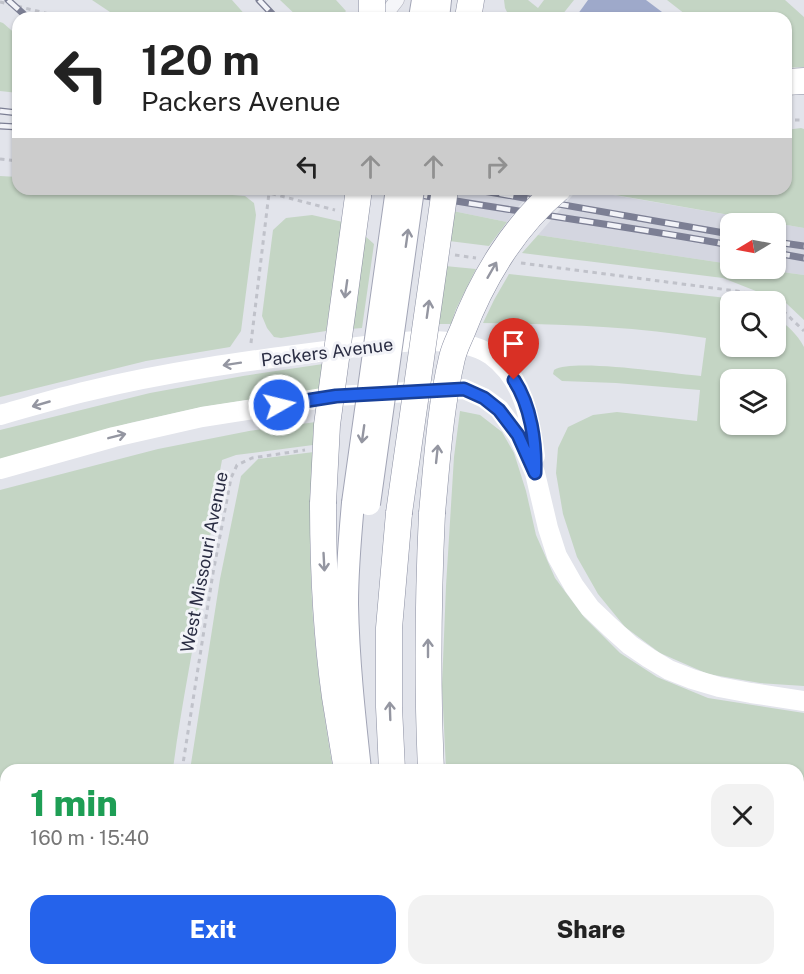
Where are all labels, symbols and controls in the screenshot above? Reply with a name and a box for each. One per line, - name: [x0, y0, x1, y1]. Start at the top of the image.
- text: 120 m: [141, 35, 260, 84]
- icon: left: [42, 36, 120, 114]
- text: Packers Avenue: [141, 85, 341, 117]
- icon: left: [291, 150, 324, 183]
- icon: ahead: [354, 150, 387, 183]
- icon: ahead: [417, 150, 450, 183]
- icon: right: [480, 150, 513, 183]
- north arrow: [720, 213, 786, 279]
- map controls: [720, 213, 786, 435]
- one-way arrow: [401, 229, 412, 249]
- one-way arrow: [487, 261, 499, 278]
- one-way arrow: [340, 278, 351, 298]
- button: search: [720, 291, 786, 357]
- one-way arrow: [422, 300, 433, 320]
- pin: [488, 318, 539, 380]
- icon: arrive: [497, 327, 530, 360]
- street label: Packers Avenue: [260, 333, 394, 371]
- one-way arrow: [223, 358, 242, 369]
- button: layers: [720, 369, 786, 435]
- position arrow: [247, 373, 311, 437]
- one-way arrow: [32, 398, 51, 410]
- one-way arrow: [357, 424, 368, 444]
- one-way arrow: [107, 430, 126, 442]
- one-way arrow: [432, 445, 443, 465]
- street label: West Missouri Avenue: [176, 470, 232, 654]
- one-way arrow: [318, 551, 329, 571]
- one-way arrow: [422, 639, 434, 659]
- one-way arrow: [384, 702, 395, 722]
- text: 1 min: [30, 782, 118, 824]
- button: close: [711, 784, 774, 847]
- text: 160 m · 15:40: [30, 826, 149, 850]
- button: Exit: [30, 895, 396, 964]
- button: Share: [408, 895, 774, 964]

